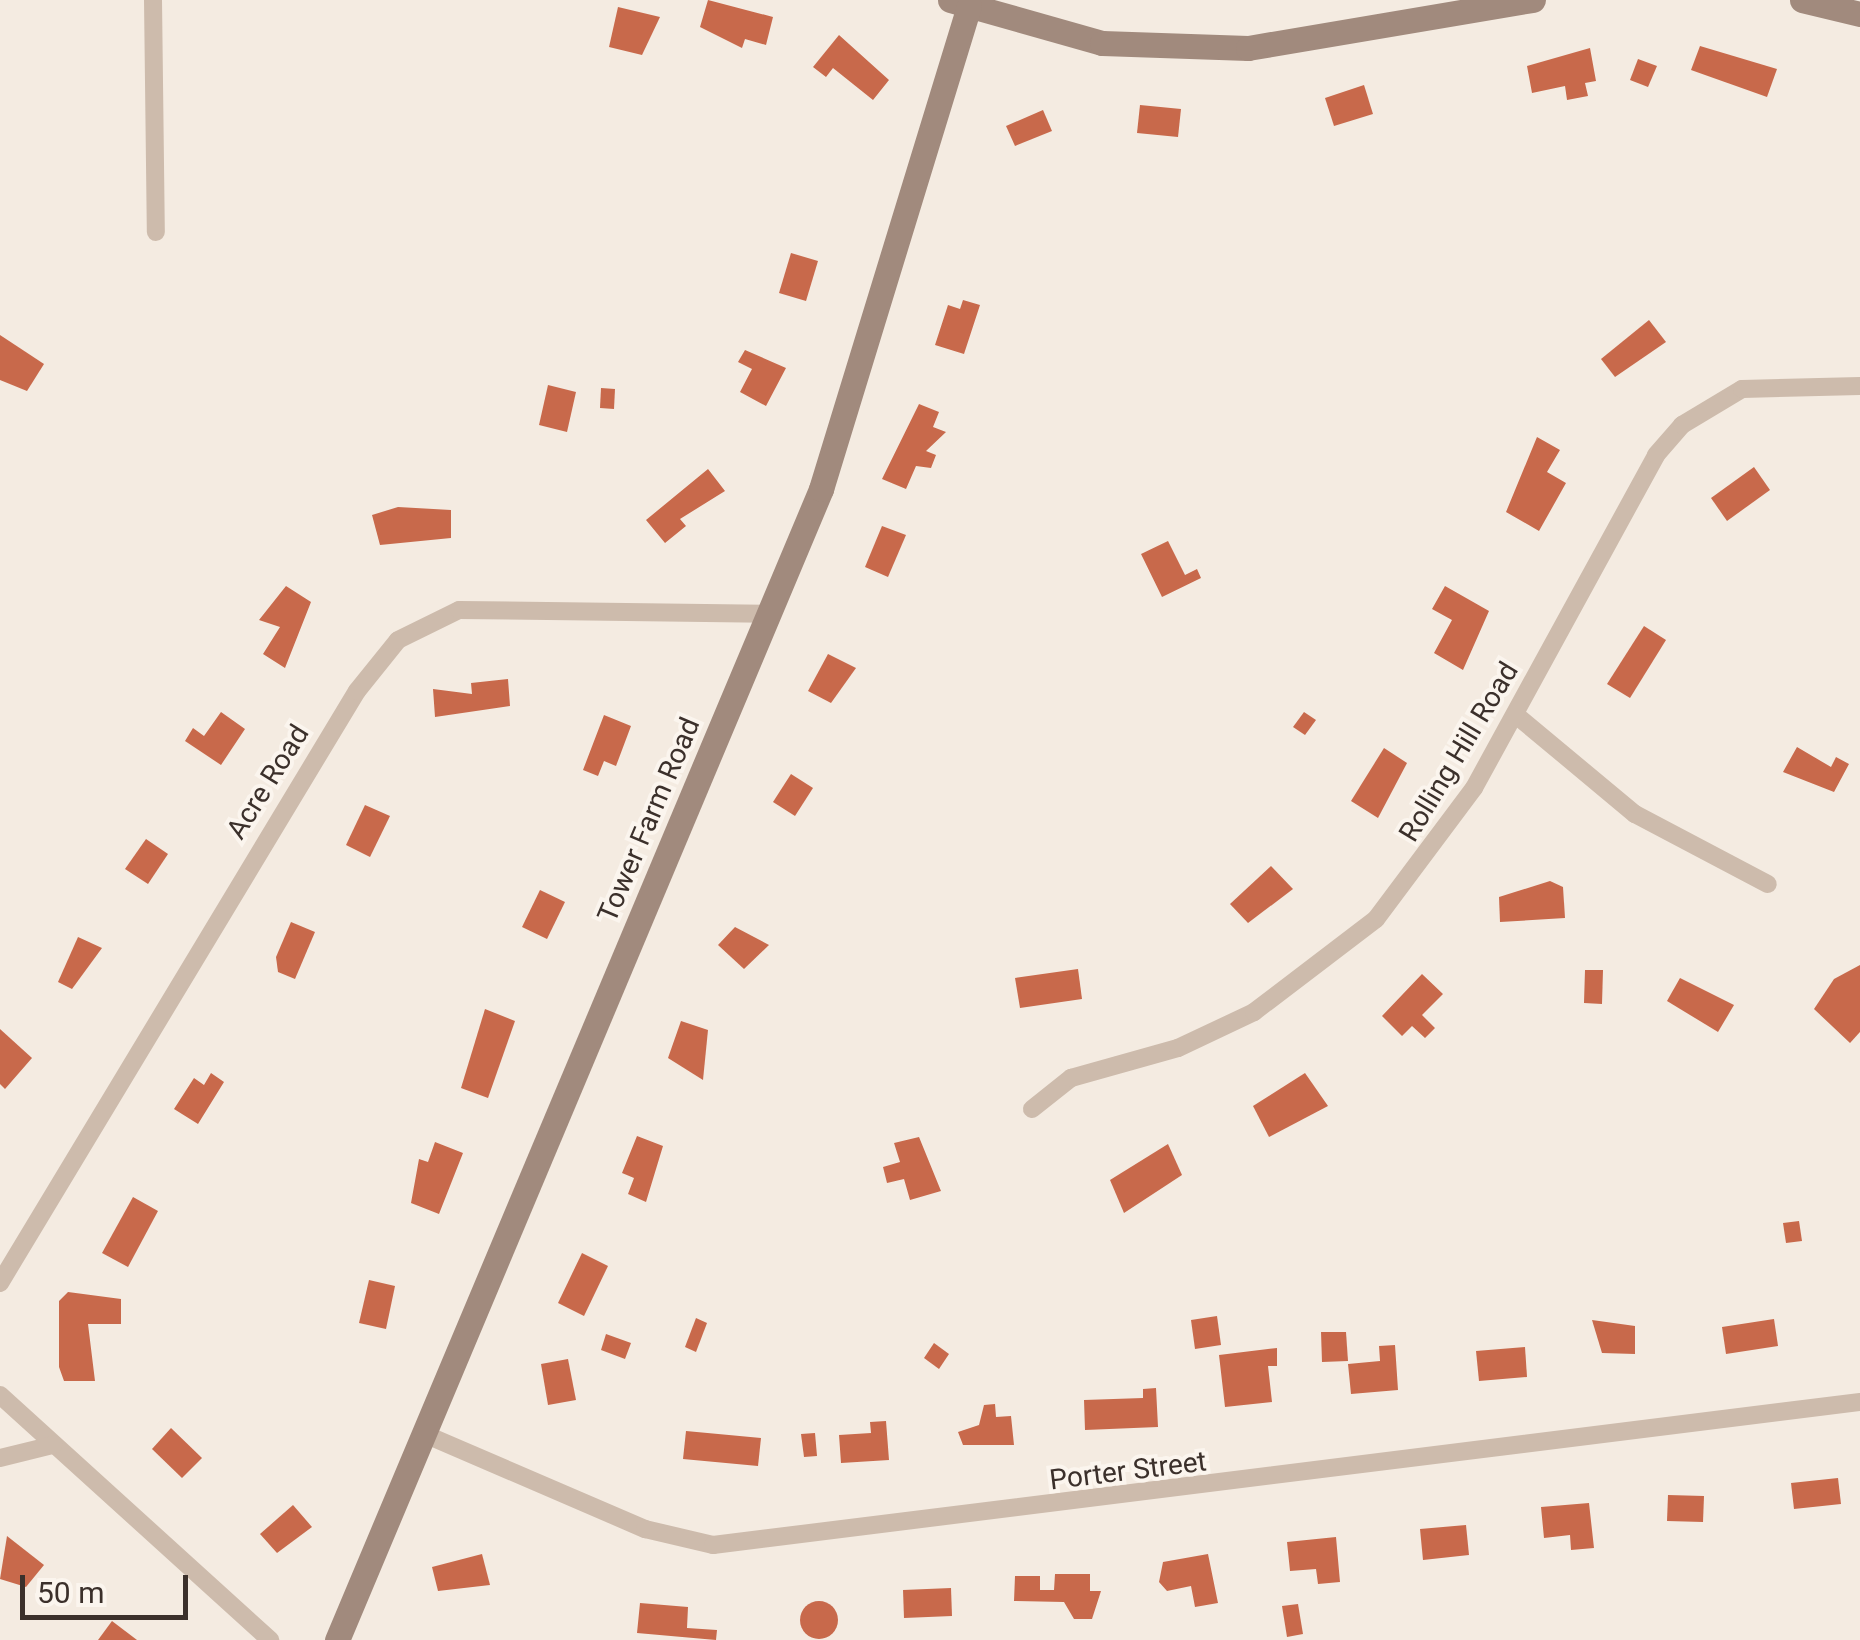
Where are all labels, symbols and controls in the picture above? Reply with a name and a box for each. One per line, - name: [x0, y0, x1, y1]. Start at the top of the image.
- street label: Rolling Hill Road: [1392, 656, 1526, 848]
- street label: Tower Farm Road: [591, 713, 707, 927]
- street label: Acre Road: [220, 719, 316, 845]
- street label: Porter Street: [1048, 1445, 1208, 1497]
- scale bar: [25, 1555, 192, 1617]
- text: 50 m: [37, 1575, 104, 1610]

